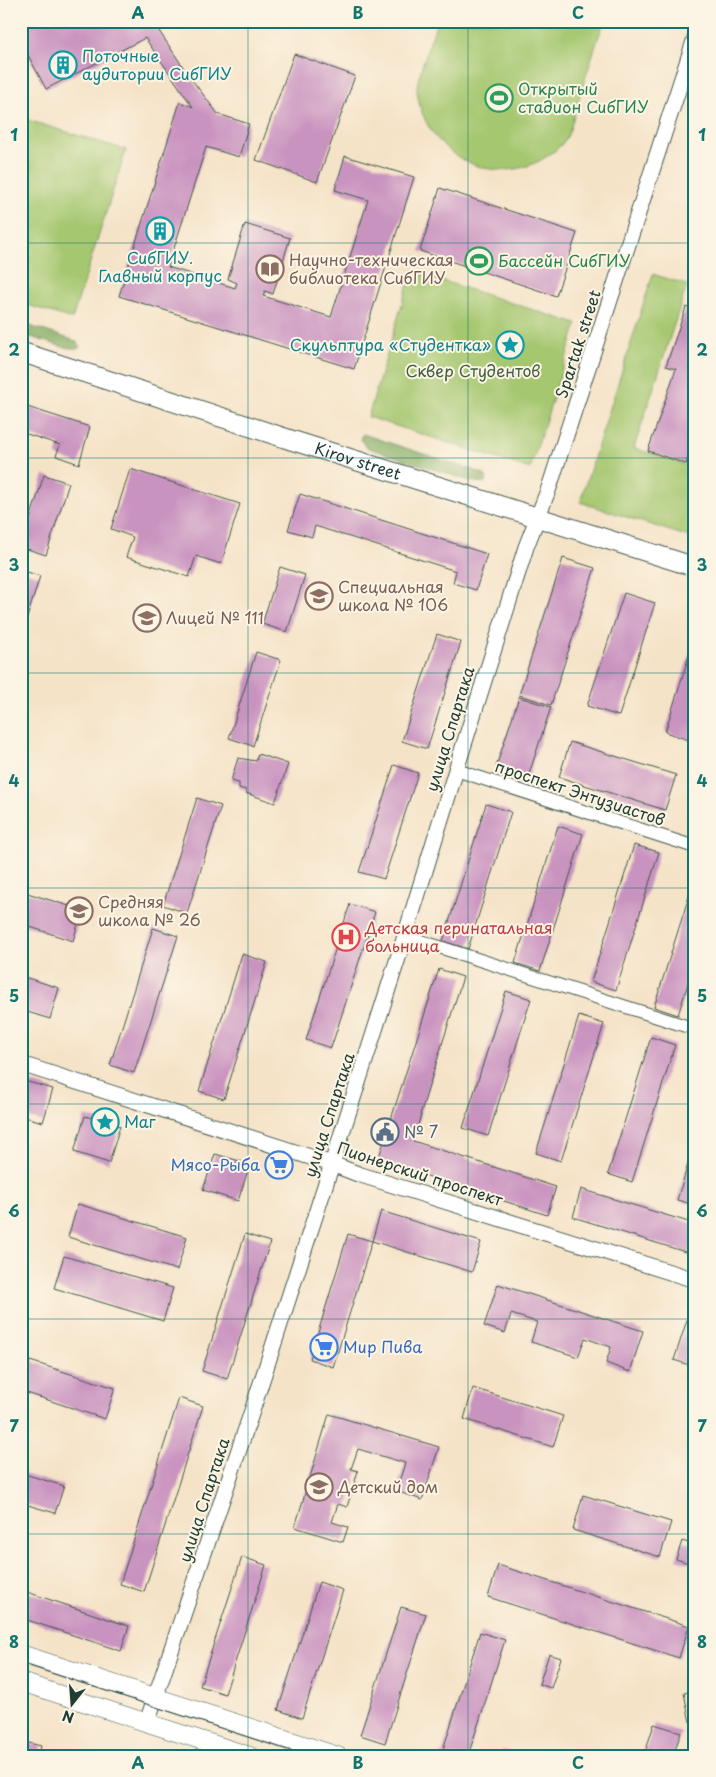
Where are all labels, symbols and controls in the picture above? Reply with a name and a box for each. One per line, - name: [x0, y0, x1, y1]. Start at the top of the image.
- text: A: [132, 0, 145, 24]
- text: B: [353, 0, 364, 24]
- text: C: [572, 0, 584, 24]
- place label: Поточные аудитории СибГИУ: [82, 43, 232, 85]
- building icon: Поточные аудитории СибГИУ: [48, 50, 78, 80]
- place label: Открытый стадион СибГИУ: [518, 76, 649, 118]
- sports icon: Открытый стадион СибГИУ: [484, 83, 514, 113]
- text: 1: [10, 122, 18, 146]
- text: 1: [698, 122, 706, 146]
- building icon: СибГИУ. Главный корпус: [145, 216, 175, 246]
- place label: СибГИУ. Главный корпус: [98, 245, 222, 287]
- sports icon: Бассейн СибГИУ: [464, 246, 494, 276]
- place label: Научно-техническая библиотека СибГИУ: [289, 247, 454, 289]
- place label: Бассейн СибГИУ: [498, 248, 631, 272]
- library icon: Научно-техническая библиотека СибГИУ: [255, 254, 285, 284]
- street label: Spartak street: [548, 286, 606, 401]
- place icon: Скульптура «Студентка»: [495, 330, 525, 360]
- place label: Скульптура «Студентка»: [290, 332, 491, 356]
- text: 2: [8, 337, 20, 361]
- text: 2: [696, 337, 708, 361]
- park label: Сквер Студентов: [405, 358, 541, 382]
- street label: Kirov street: [312, 435, 405, 485]
- text: 3: [9, 552, 19, 576]
- text: 3: [697, 552, 707, 576]
- place label: Специальная школа № 106: [338, 574, 448, 616]
- school or university icon: Специальная школа № 106: [304, 581, 334, 611]
- school or university icon: Лицей № 111: [132, 603, 162, 633]
- place label: Лицей № 111: [166, 605, 264, 629]
- street label: улица Спартака: [419, 663, 479, 794]
- street label: проспект Энтузиастов: [492, 753, 668, 831]
- text: 4: [9, 768, 20, 792]
- text: 4: [697, 768, 708, 792]
- place label: Средняя школа № 26: [98, 889, 201, 931]
- school or university icon: Средняя школа № 26: [64, 896, 94, 926]
- place label: Детская перинатальная больница: [364, 915, 553, 957]
- hospital icon: Детская перинатальная больница: [331, 922, 361, 952]
- text: 5: [9, 983, 19, 1007]
- text: 5: [697, 983, 707, 1007]
- street label: улица Спартака: [297, 1049, 359, 1180]
- place icon: Маг: [90, 1107, 120, 1137]
- place label: Маг: [124, 1109, 157, 1133]
- public building icon: № 7: [370, 1117, 400, 1147]
- place label: № 7: [404, 1119, 438, 1143]
- street label: Пионерский проспект: [334, 1135, 506, 1211]
- supermarket icon: Мясо-Рыба: [264, 1150, 294, 1180]
- place label: Мясо-Рыба: [171, 1152, 260, 1176]
- text: 6: [8, 1198, 20, 1222]
- text: 6: [696, 1198, 708, 1222]
- supermarket icon: Мир Пива: [309, 1332, 339, 1362]
- place label: Мир Пива: [343, 1334, 422, 1358]
- text: 7: [9, 1413, 19, 1437]
- text: 7: [697, 1413, 707, 1437]
- street label: улица Спартака: [172, 1434, 234, 1565]
- school or university icon: Детский дом: [304, 1472, 334, 1502]
- place label: Детский дом: [337, 1474, 438, 1498]
- text: 8: [9, 1629, 19, 1653]
- text: 8: [697, 1629, 707, 1653]
- north arrow: [48, 1680, 98, 1730]
- text: N: [60, 1705, 76, 1729]
- text: A: [132, 1750, 145, 1774]
- text: B: [353, 1750, 364, 1774]
- text: C: [572, 1750, 584, 1774]

